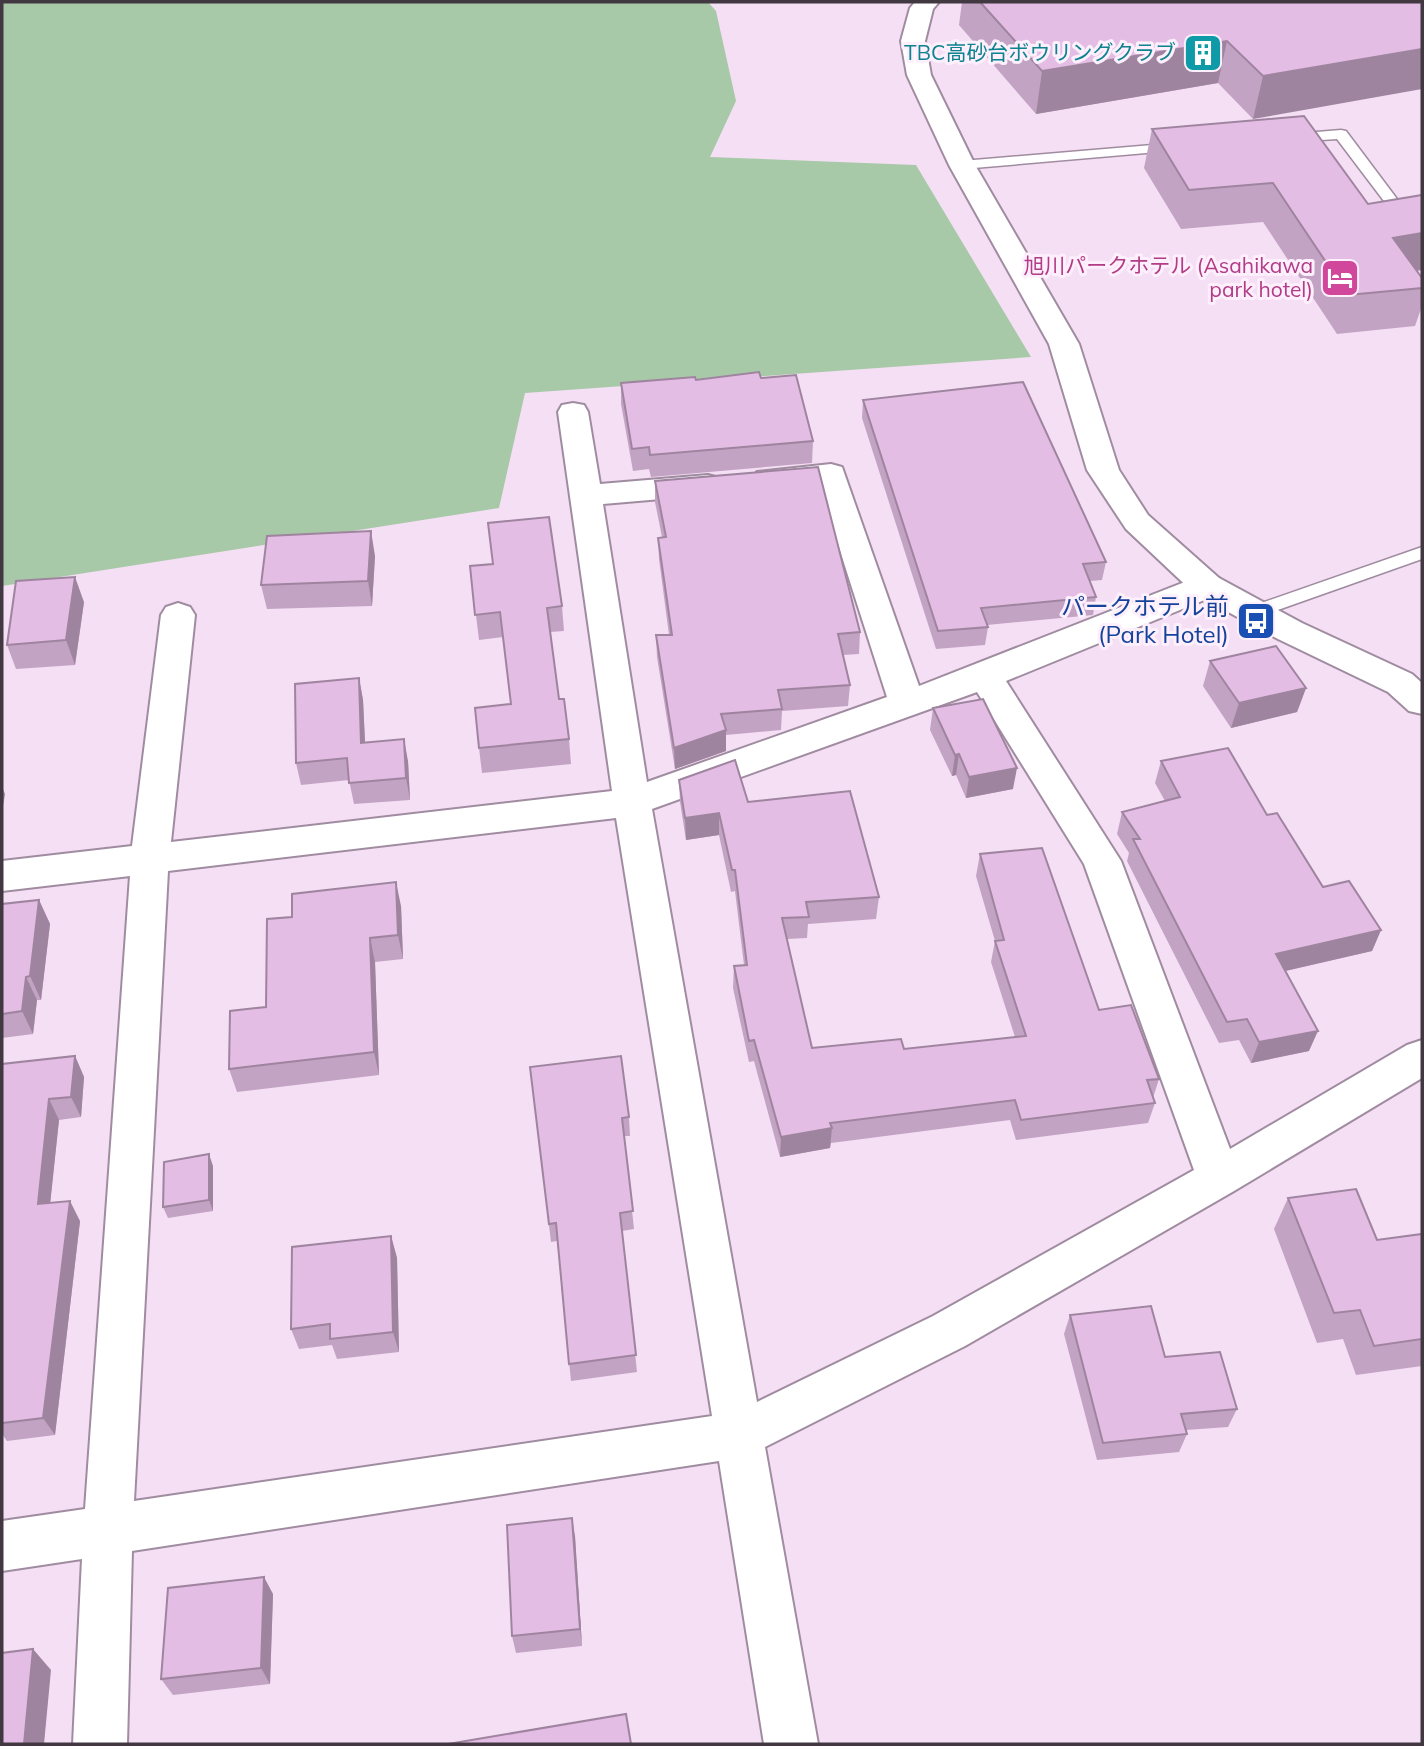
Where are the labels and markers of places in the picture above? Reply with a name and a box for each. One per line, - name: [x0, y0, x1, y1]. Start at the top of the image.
- building icon: TBC高砂台ボウリングクラブ: [1182, 32, 1224, 74]
- place label: TBC高砂台ボウリングクラブ: [904, 39, 1176, 65]
- place label: 旭川パークホテル (Asahikawa park hotel): [1023, 252, 1313, 302]
- hotel icon: 旭川パークホテル (Asahikawa park hotel): [1319, 257, 1361, 299]
- place label: パークホテル前 (Park Hotel): [1061, 591, 1229, 649]
- bus stop icon: パークホテル前 (Park Hotel): [1235, 600, 1277, 642]

